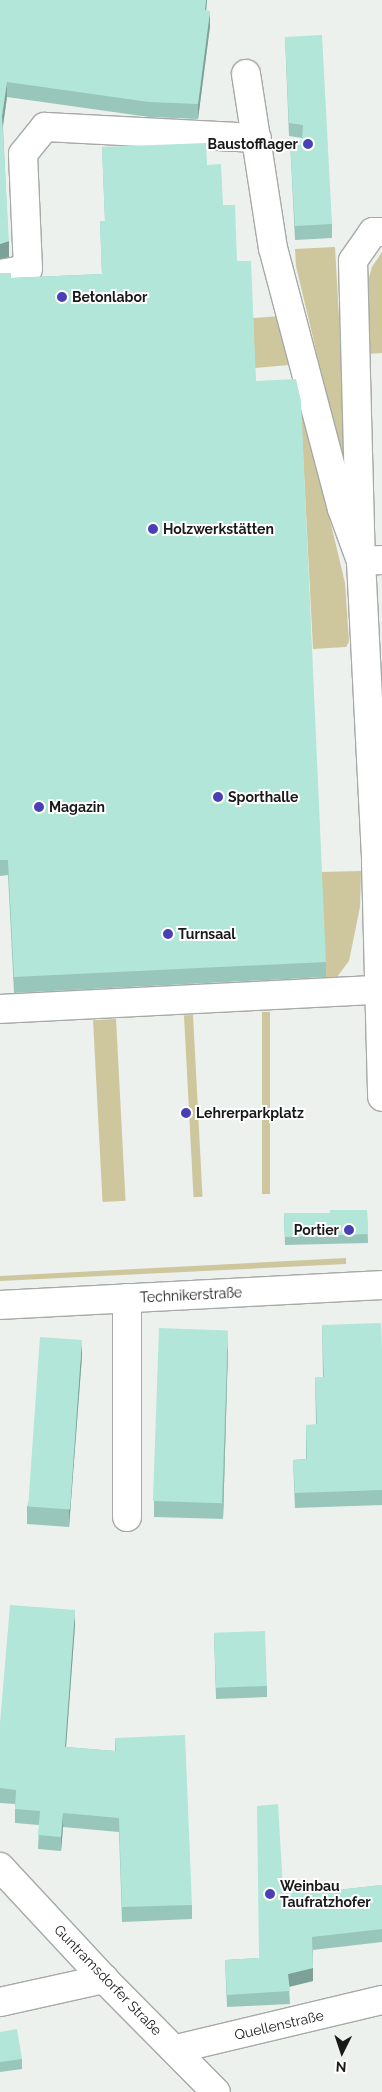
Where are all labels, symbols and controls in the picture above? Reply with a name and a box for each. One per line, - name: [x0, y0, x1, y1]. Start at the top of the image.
- place label: Baustofflager: [208, 136, 298, 152]
- marker: Baustofflager: [302, 138, 314, 150]
- place label: Betonlabor: [72, 289, 147, 305]
- marker: Betonlabor: [56, 291, 68, 303]
- place label: Holzwerkstätten: [163, 521, 274, 537]
- marker: Holzwerkstätten: [147, 523, 159, 535]
- place label: Sporthalle: [228, 789, 298, 805]
- marker: Sporthalle: [212, 791, 224, 803]
- place label: Magazin: [49, 799, 105, 815]
- marker: Magazin: [33, 801, 45, 813]
- place label: Turnsaal: [178, 926, 236, 942]
- marker: Turnsaal: [162, 928, 174, 940]
- place label: Lehrerparkplatz: [196, 1105, 304, 1121]
- marker: Lehrerparkplatz: [180, 1107, 192, 1119]
- place label: Portier: [294, 1222, 339, 1238]
- marker: Portier: [343, 1224, 355, 1236]
- street label: Technikerstraße: [139, 1284, 243, 1306]
- place label: Weinbau Taufratzhofer: [280, 1878, 371, 1910]
- marker: Weinbau Taufratzhofer: [264, 1888, 276, 1900]
- street label: Guntramsdorfer Straße: [51, 1921, 165, 2039]
- street label: Quellenstraße: [233, 2007, 325, 2043]
- north arrow: [317, 2027, 367, 2077]
- text: N: [335, 2059, 347, 2075]

